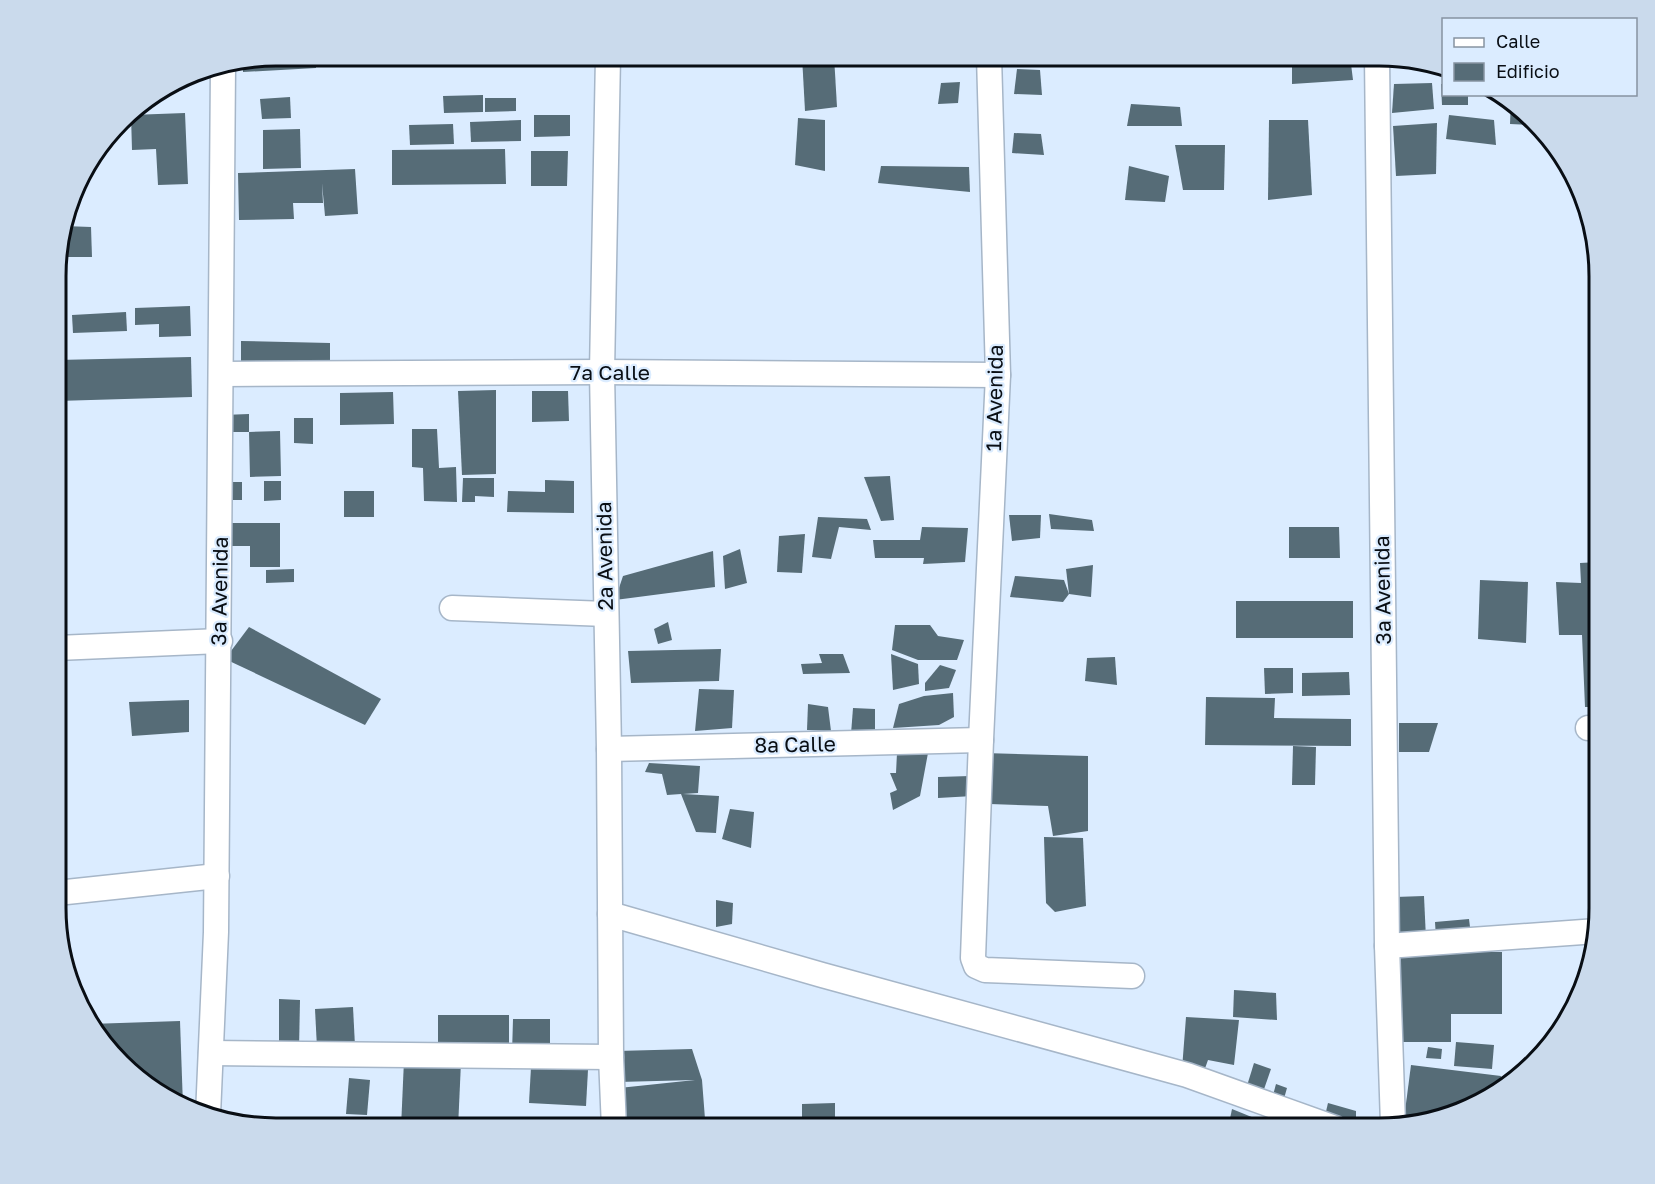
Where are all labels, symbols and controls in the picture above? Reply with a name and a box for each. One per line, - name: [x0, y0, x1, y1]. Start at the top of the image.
- legend: [1442, 18, 1637, 96]
- text: Calle: [1496, 30, 1540, 52]
- text: Edificio: [1496, 60, 1560, 82]
- street label: 1a Avenida: [980, 344, 1008, 452]
- street label: 7a Calle: [570, 359, 650, 385]
- street label: 2a Avenida: [590, 501, 618, 611]
- street label: 3a Avenida: [1368, 535, 1396, 645]
- street label: 3a Avenida: [205, 536, 233, 646]
- street label: 8a Calle: [754, 730, 836, 758]

